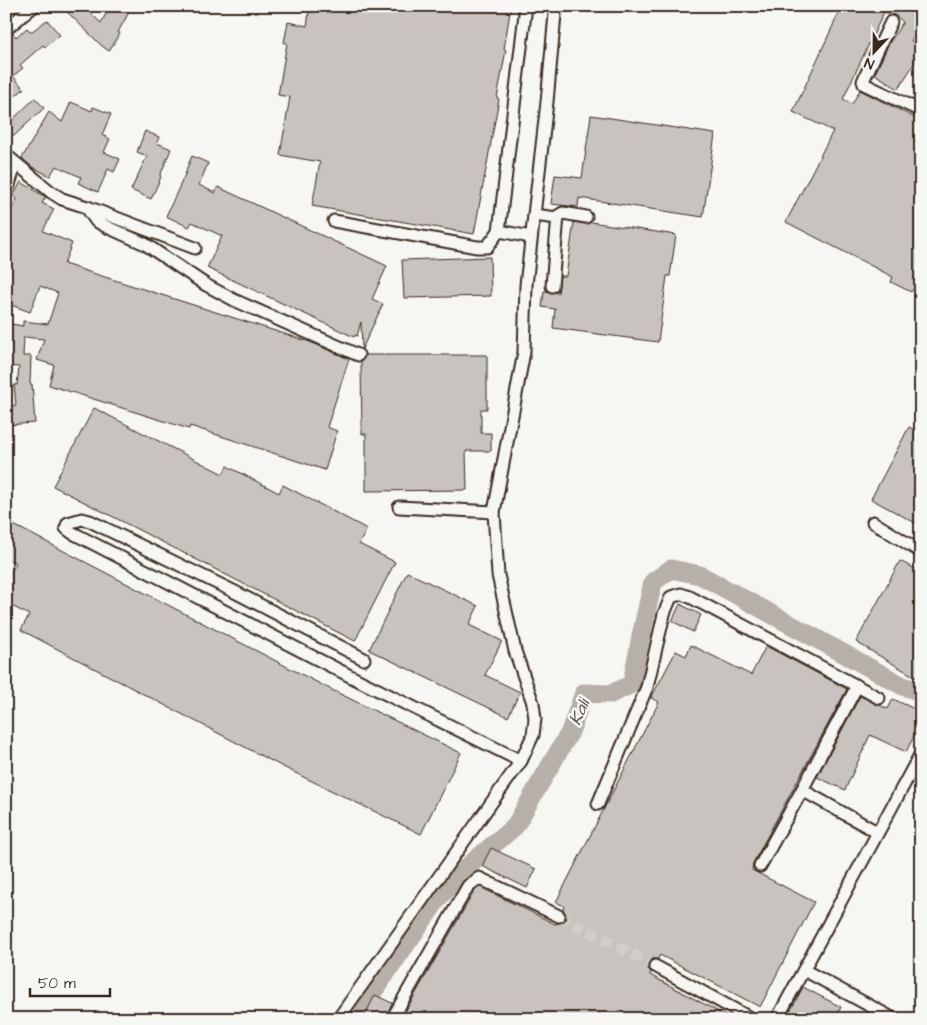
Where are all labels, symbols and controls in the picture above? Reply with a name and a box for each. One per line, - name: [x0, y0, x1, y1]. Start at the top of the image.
- north arrow: [850, 28, 900, 78]
- text: N: [861, 52, 877, 74]
- water label: Kali: [563, 693, 597, 729]
- scale bar: [30, 965, 110, 997]
- text: 50 m: [38, 973, 76, 994]

